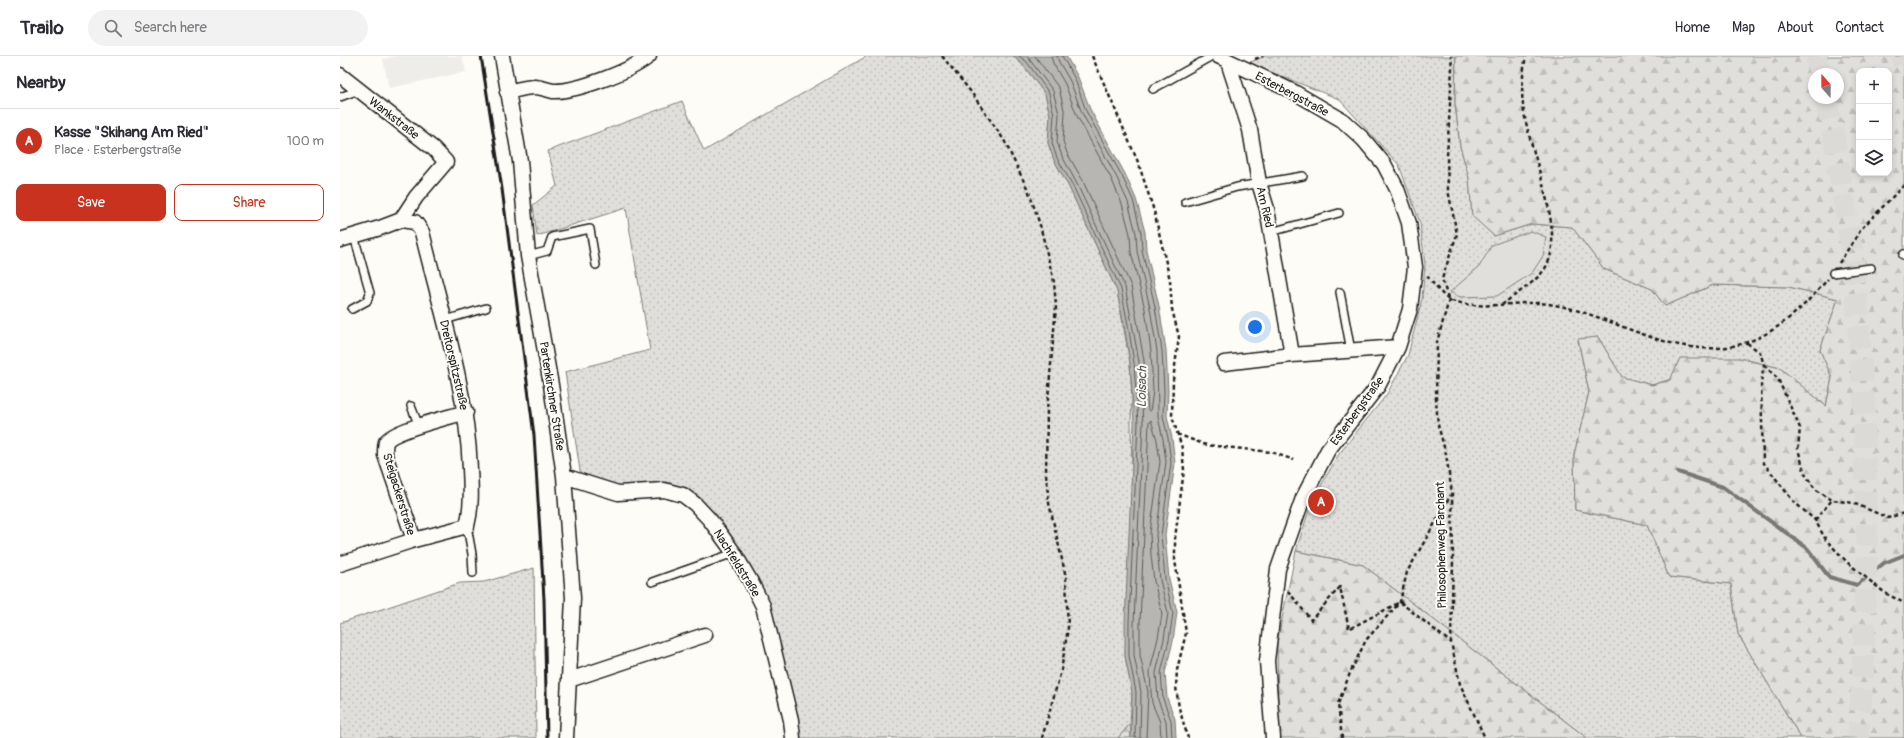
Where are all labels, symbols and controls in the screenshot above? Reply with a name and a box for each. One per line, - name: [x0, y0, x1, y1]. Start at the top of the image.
- search box: [88, 10, 368, 46]
- text: Trailo: [20, 16, 64, 40]
- icon: search: [102, 17, 124, 39]
- text: Search here: [134, 18, 207, 37]
- text: Home: [1675, 19, 1710, 36]
- text: Map: [1732, 19, 1755, 36]
- text: About: [1777, 19, 1813, 36]
- text: Contact: [1835, 19, 1884, 36]
- north arrow: [1808, 68, 1844, 104]
- map controls: [1856, 68, 1892, 176]
- button: +: [1856, 68, 1892, 104]
- street label: Esterbergstraße: [1252, 69, 1331, 120]
- text: Nearby: [16, 72, 65, 93]
- street label: Wankstraße: [366, 94, 422, 143]
- button: −: [1856, 104, 1892, 140]
- text: Kasse "Skihang Am Ried": [54, 123, 209, 142]
- text: A: [25, 133, 33, 149]
- text: 100 m: [287, 133, 324, 149]
- button: layers: [1856, 140, 1892, 176]
- text: Place · Esterbergstraße: [54, 142, 181, 158]
- button: Save: [16, 184, 166, 221]
- button: Share: [174, 184, 324, 221]
- street label: Am Ried: [1253, 185, 1277, 229]
- your location: [1245, 317, 1265, 337]
- street label: Dreitorspitzstraße: [436, 319, 471, 412]
- street label: Partenkirchner Straße: [535, 340, 568, 452]
- water label: Loisach: [1134, 365, 1150, 408]
- street label: Esterbergstraße: [1327, 374, 1387, 449]
- street label: Steigackerstraße: [379, 451, 418, 537]
- street label: Philosophenweg Farchant: [1433, 481, 1450, 609]
- pin: A: [1308, 487, 1334, 517]
- street label: Nachfeldstraße: [710, 527, 763, 600]

